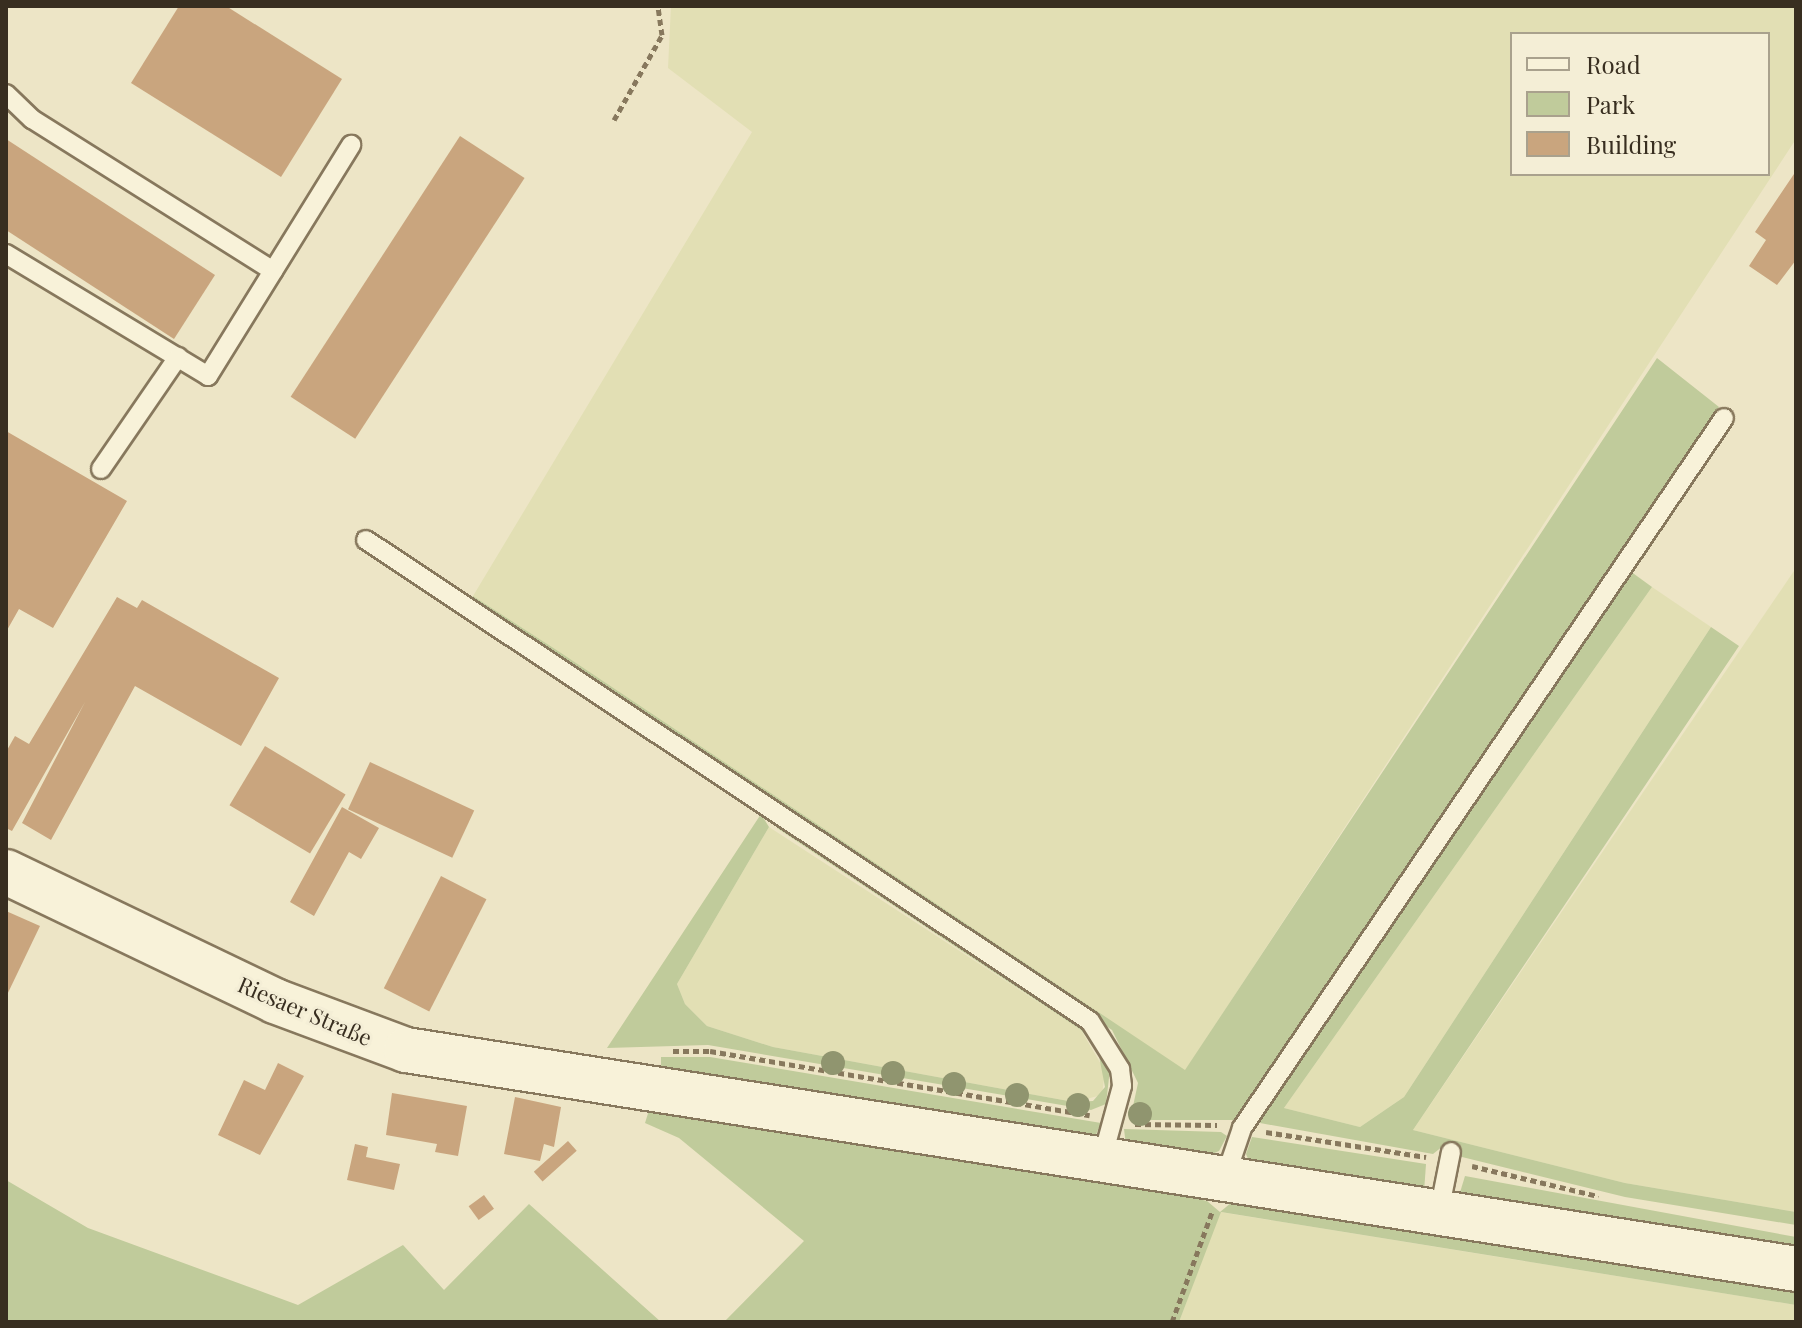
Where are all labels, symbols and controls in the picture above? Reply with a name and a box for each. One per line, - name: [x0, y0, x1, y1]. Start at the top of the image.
- legend: [1510, 32, 1770, 176]
- text: Road: [1586, 48, 1641, 80]
- text: Park: [1586, 88, 1635, 120]
- text: Building: [1586, 128, 1676, 160]
- street label: Riesaer Straße: [234, 971, 376, 1051]

